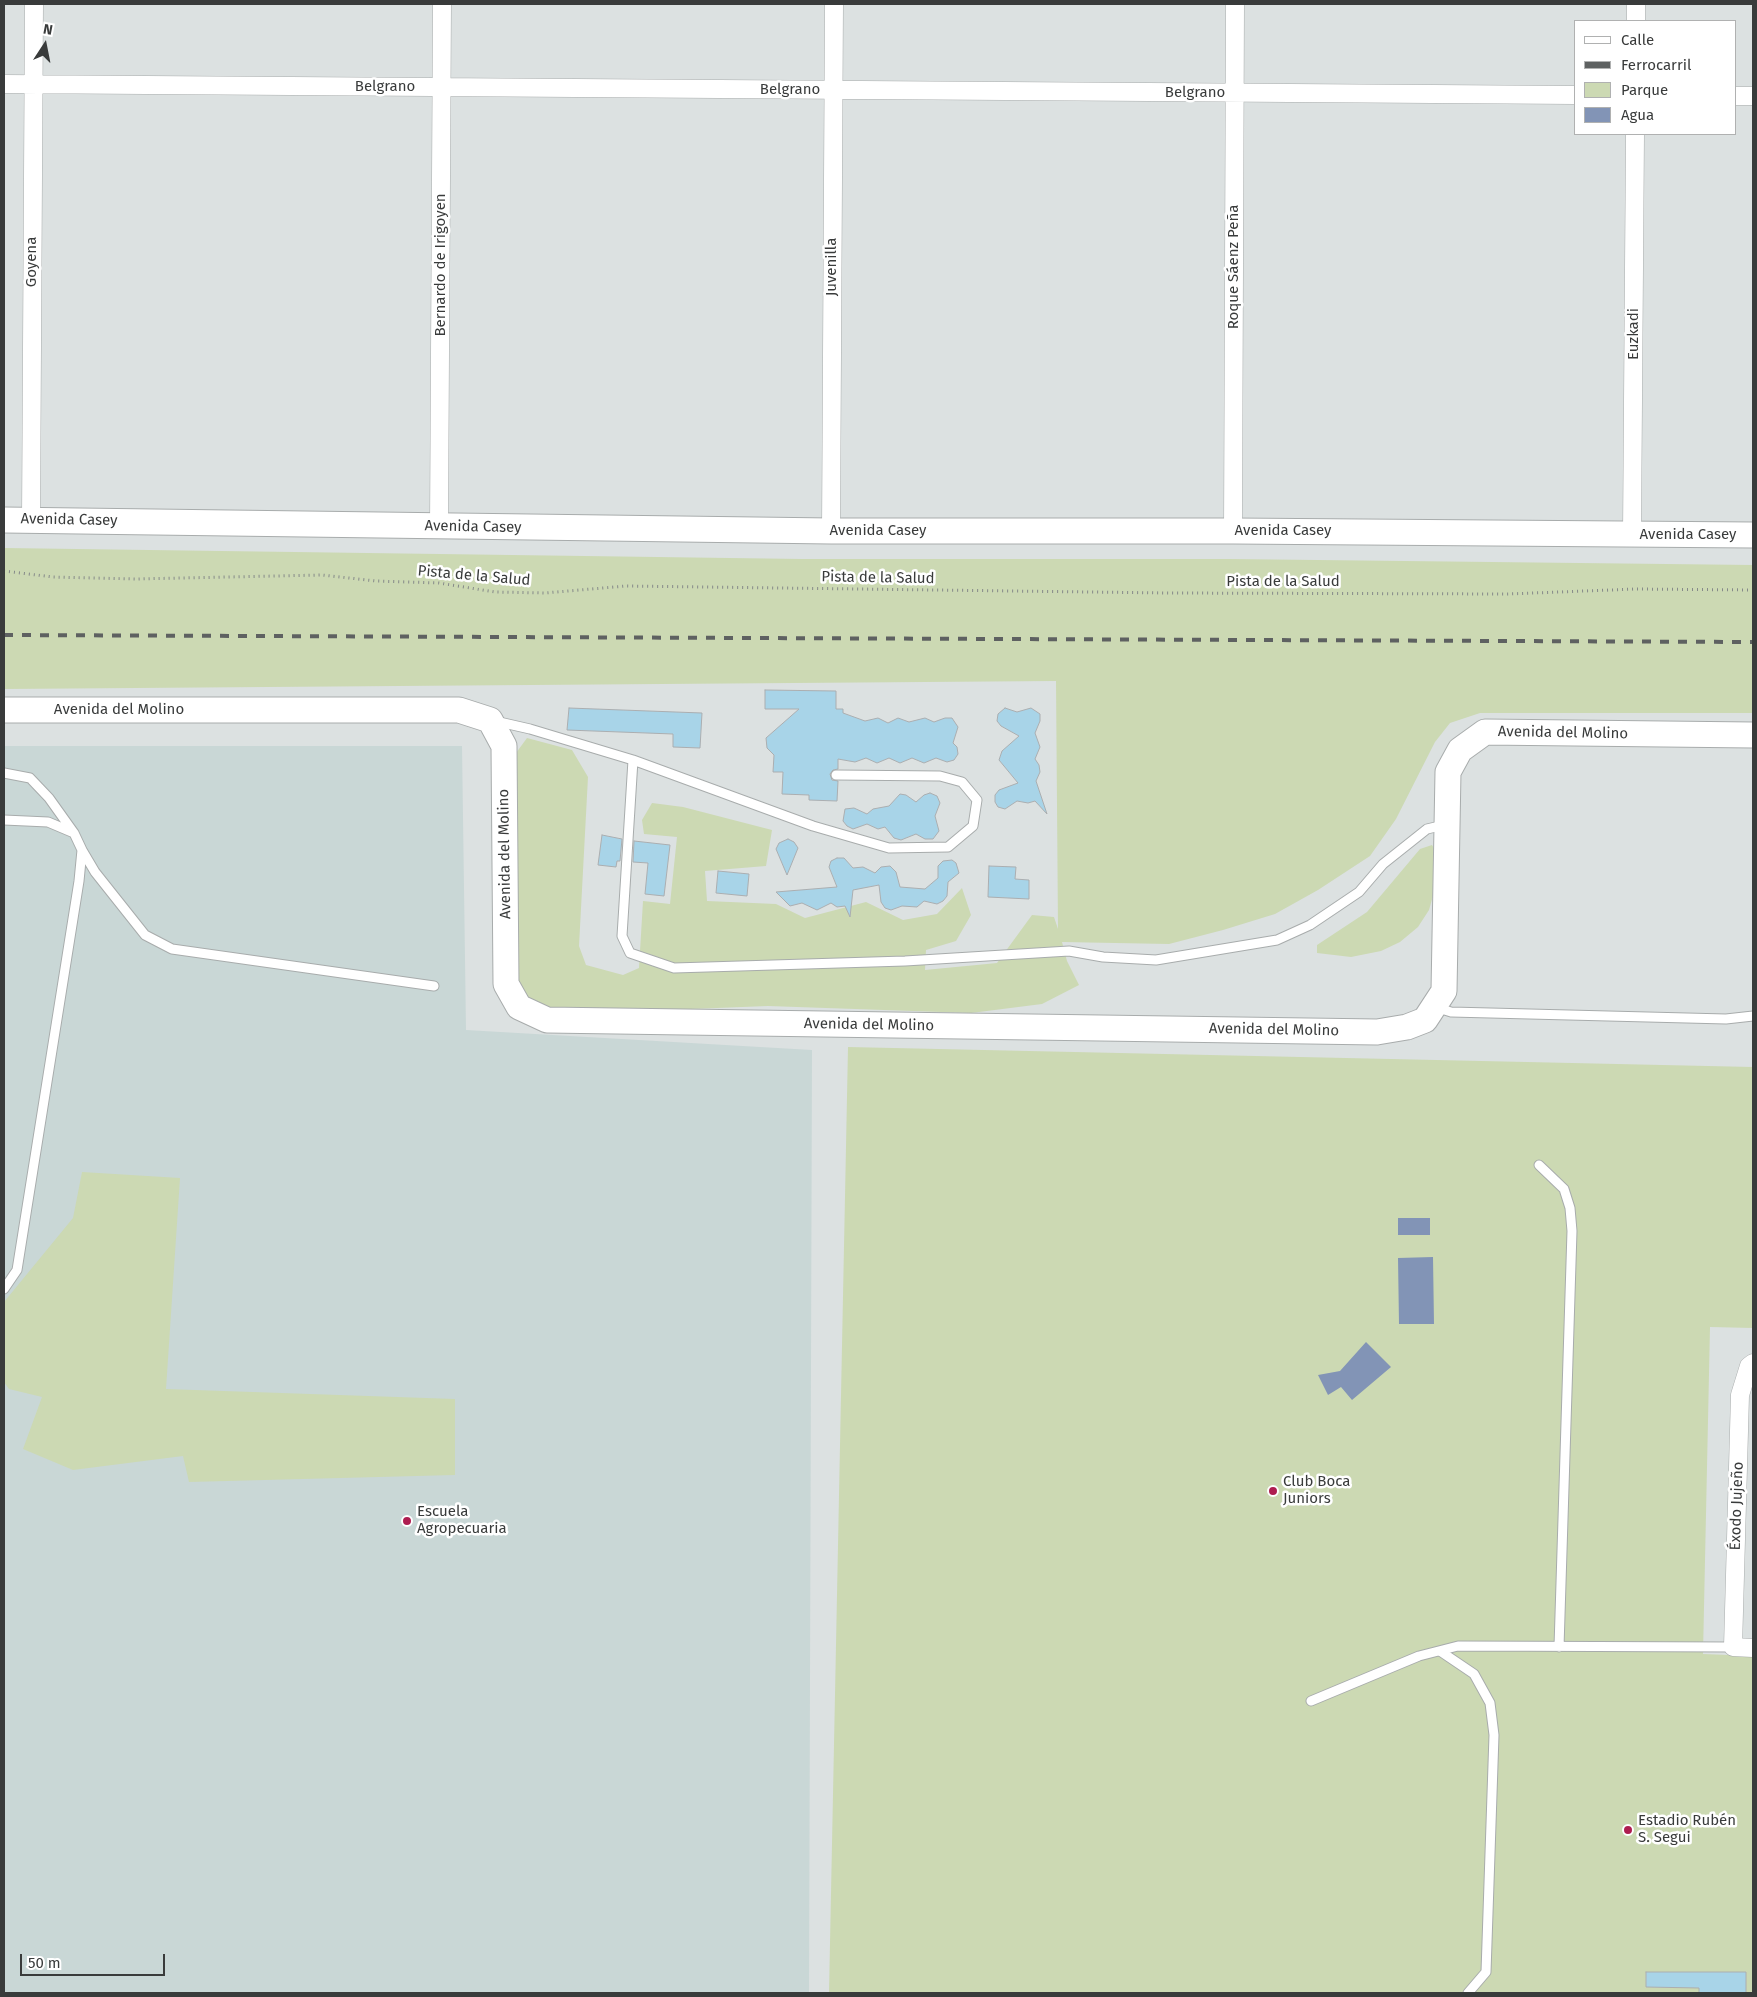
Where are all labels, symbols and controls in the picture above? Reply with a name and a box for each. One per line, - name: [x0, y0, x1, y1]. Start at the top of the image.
- north arrow: [20, 20, 70, 70]
- legend: [1574, 20, 1737, 135]
- text: N: [42, 21, 54, 39]
- text: Calle: [1621, 31, 1654, 49]
- text: Ferrocarril: [1621, 56, 1691, 74]
- street label: Belgrano: [355, 78, 415, 96]
- street label: Belgrano: [760, 81, 820, 99]
- text: Parque: [1621, 81, 1668, 99]
- street label: Belgrano: [1165, 84, 1225, 102]
- text: Agua: [1621, 106, 1654, 124]
- street label: Bernardo de Irigoyen: [432, 193, 450, 337]
- street label: Roque Sáenz Peña: [1225, 205, 1243, 329]
- street label: Goyena: [23, 237, 41, 287]
- street label: Juvenilla: [823, 238, 841, 296]
- street label: Euzkadi: [1625, 308, 1643, 360]
- street label: Avenida Casey: [20, 510, 118, 530]
- street label: Avenida Casey: [424, 517, 522, 537]
- street label: Avenida Casey: [830, 522, 926, 540]
- street label: Avenida Casey: [1235, 522, 1331, 540]
- street label: Avenida Casey: [1640, 526, 1736, 544]
- street label: Pista de la Salud: [417, 562, 531, 590]
- street label: Pista de la Salud: [821, 568, 935, 588]
- street label: Pista de la Salud: [1226, 573, 1340, 591]
- street label: Avenida del Molino: [54, 701, 184, 719]
- street label: Avenida del Molino: [1498, 723, 1628, 743]
- street label: Avenida del Molino: [495, 789, 515, 919]
- street label: Avenida del Molino: [804, 1015, 934, 1035]
- street label: Avenida del Molino: [1209, 1020, 1339, 1040]
- street label: Éxodo Jujeño: [1726, 1461, 1748, 1551]
- place label: Club Boca Juniors: [1283, 1473, 1350, 1508]
- marker: Club Boca Juniors: [1267, 1485, 1279, 1497]
- place label: Escuela Agropecuaria: [417, 1503, 507, 1538]
- marker: Escuela Agropecuaria: [401, 1515, 413, 1527]
- place label: Estadio Rubén S. Segui: [1638, 1812, 1736, 1847]
- marker: Estadio Rubén S. Segui: [1622, 1824, 1634, 1836]
- scale bar: [22, 1944, 168, 1976]
- text: 50 m: [28, 1954, 61, 1972]

